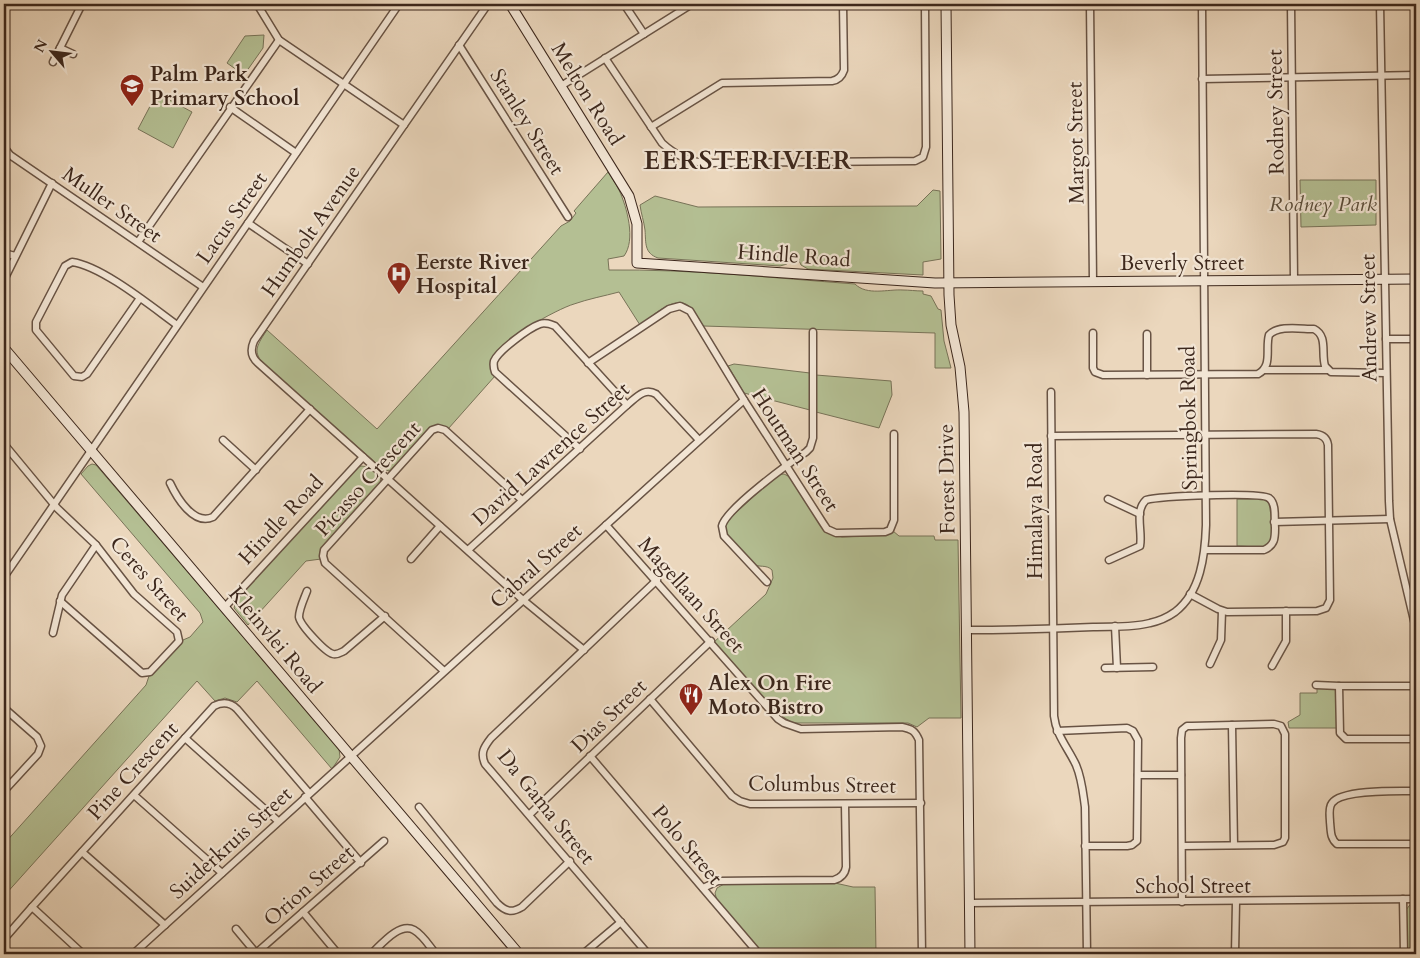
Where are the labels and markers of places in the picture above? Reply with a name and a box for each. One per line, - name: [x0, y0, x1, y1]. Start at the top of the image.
- place label: Palm Park Primary School: [150, 60, 299, 113]
- school or university icon: Palm Park Primary School: [119, 73, 145, 107]
- place label: Eerste River Hospital: [416, 248, 530, 301]
- hospital icon: Eerste River Hospital: [386, 261, 412, 295]
- place label: Alex On Fire Moto Bistro: [708, 669, 832, 722]
- restaurant icon: Alex On Fire Moto Bistro: [678, 682, 704, 716]

